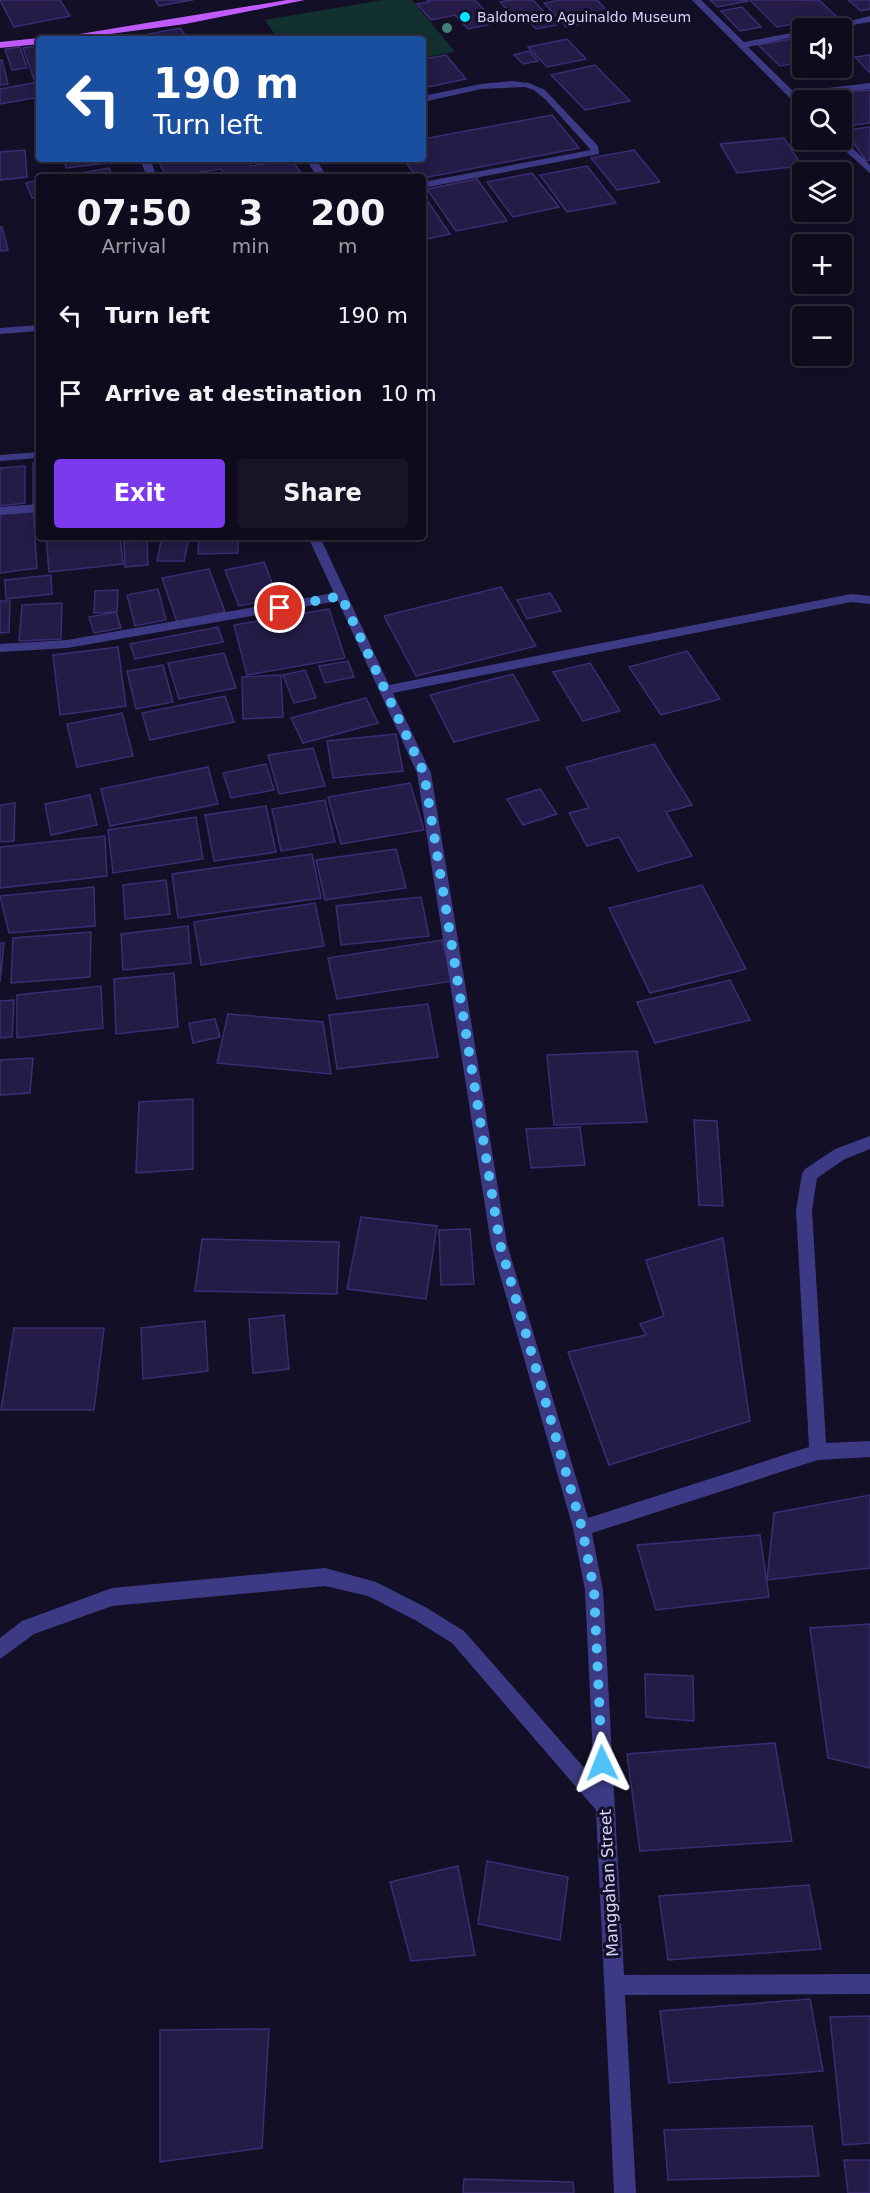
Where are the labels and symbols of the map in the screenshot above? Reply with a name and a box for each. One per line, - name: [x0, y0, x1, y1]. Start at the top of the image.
- place label: Baldomero Aguinaldo Museum: [477, 9, 691, 25]
- marker: Baldomero Aguinaldo Museum: [458, 10, 472, 24]
- pin: [254, 582, 305, 633]
- position arrow: [570, 1731, 634, 1795]
- street label: Manggahan Street: [596, 1809, 622, 1957]

